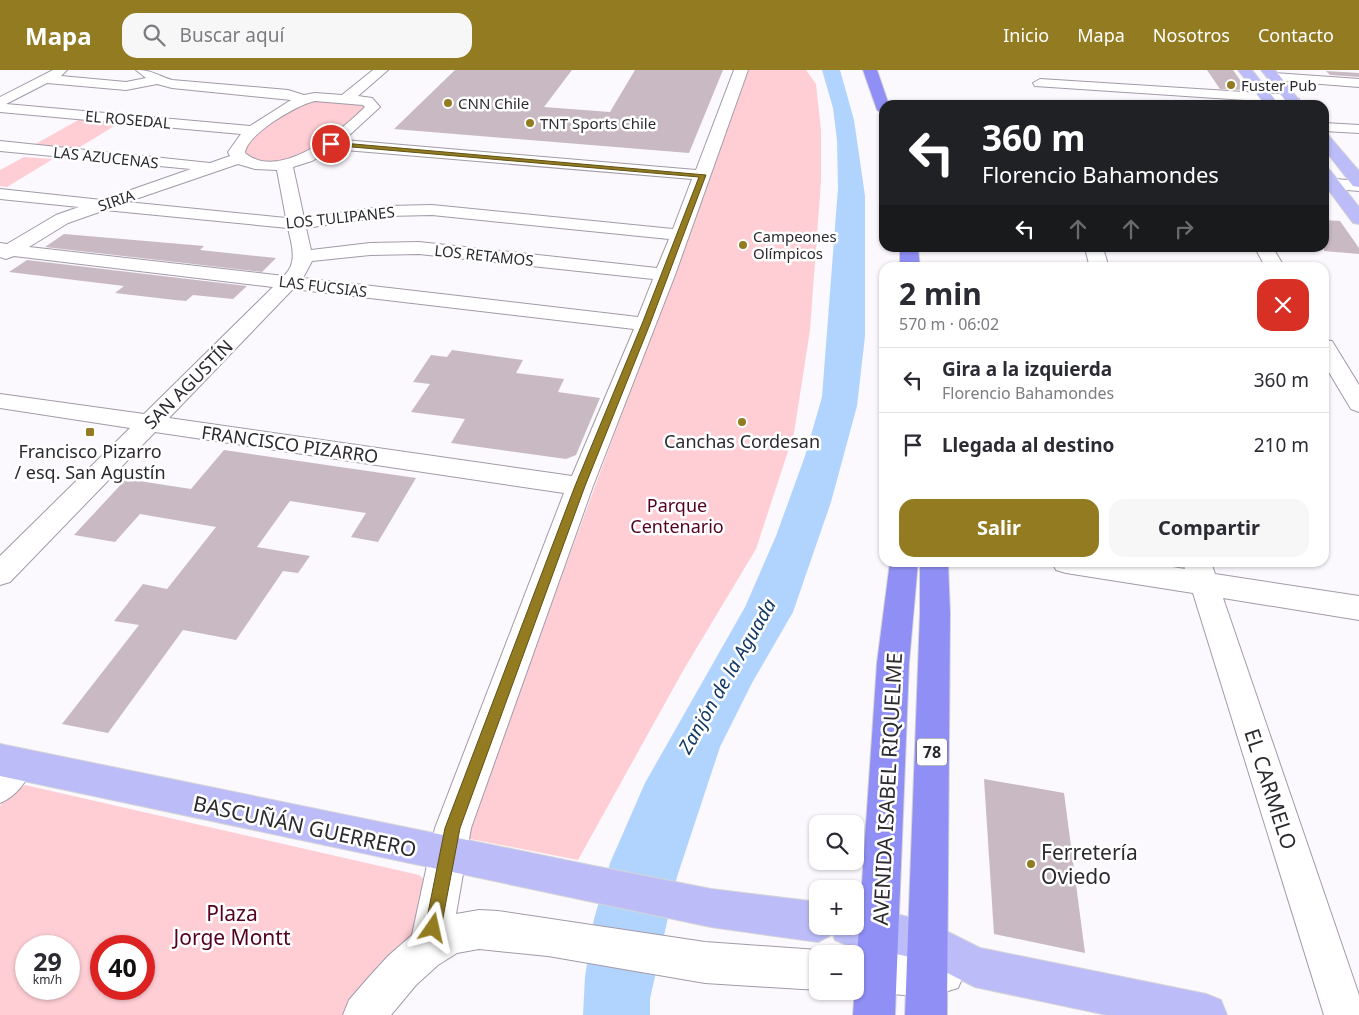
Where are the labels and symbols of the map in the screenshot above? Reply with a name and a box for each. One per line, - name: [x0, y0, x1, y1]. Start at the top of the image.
- place label: Fuster Pub: [1241, 75, 1317, 95]
- marker: Fuster Pub: [1225, 79, 1237, 91]
- place label: CNN Chile: [458, 93, 529, 113]
- marker: CNN Chile: [442, 97, 454, 109]
- street label: EL ROSEDAL: [84, 105, 172, 133]
- place label: TNT Sports Chile: [540, 113, 656, 133]
- marker: TNT Sports Chile: [524, 117, 536, 129]
- pin: [310, 123, 352, 165]
- street label: LAS AZUCENAS: [52, 142, 160, 172]
- street label: SIRIA: [95, 184, 137, 216]
- street label: LOS TULIPANES: [284, 201, 396, 233]
- place label: Campeones Olímpicos: [753, 226, 837, 263]
- marker: Campeones Olímpicos: [737, 239, 749, 251]
- street label: LOS RETAMOS: [433, 240, 535, 270]
- street label: LAS FUCSIAS: [278, 271, 368, 301]
- street label: SAN AGUSTÍN: [138, 334, 238, 434]
- marker: Canchas Cordesan: [736, 416, 748, 428]
- street label: FRANCISCO PIZARRO: [200, 420, 380, 468]
- marker: Francisco Pizarro / esq. San Agustín: [84, 426, 96, 438]
- place label: Canchas Cordesan: [664, 429, 820, 453]
- place label: Francisco Pizarro / esq. San Agustín: [14, 439, 166, 484]
- park label: Parque Centenario: [630, 493, 724, 538]
- water label: Zanjón de la Aguada: [672, 594, 782, 759]
- street label: AVENIDA ISABEL RIQUELME: [866, 652, 908, 926]
- street label: EL CARMELO: [1238, 725, 1304, 853]
- road number: 78: [917, 739, 947, 766]
- street label: BASCUÑÁN GUERRERO: [191, 789, 419, 863]
- place label: Ferretería Oviedo: [1041, 838, 1138, 890]
- marker: Ferretería Oviedo: [1025, 858, 1037, 870]
- park label: Plaza Jorge Montt: [171, 899, 291, 951]
- position arrow: [406, 901, 458, 953]
- speed limit sign: 40: [90, 935, 155, 1000]

